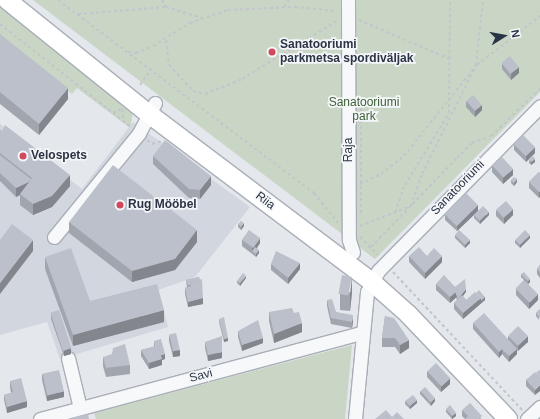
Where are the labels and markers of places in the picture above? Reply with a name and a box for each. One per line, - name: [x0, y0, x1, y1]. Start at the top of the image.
- place label: Sanatooriumi parkmetsa spordiväljak: [280, 38, 413, 66]
- marker: Sanatooriumi parkmetsa spordiväljak: [267, 47, 277, 57]
- place label: Velospets: [31, 149, 87, 163]
- marker: Velospets: [18, 151, 28, 161]
- place label: Rug Mööbel: [128, 198, 197, 212]
- marker: Rug Mööbel: [115, 200, 125, 210]

